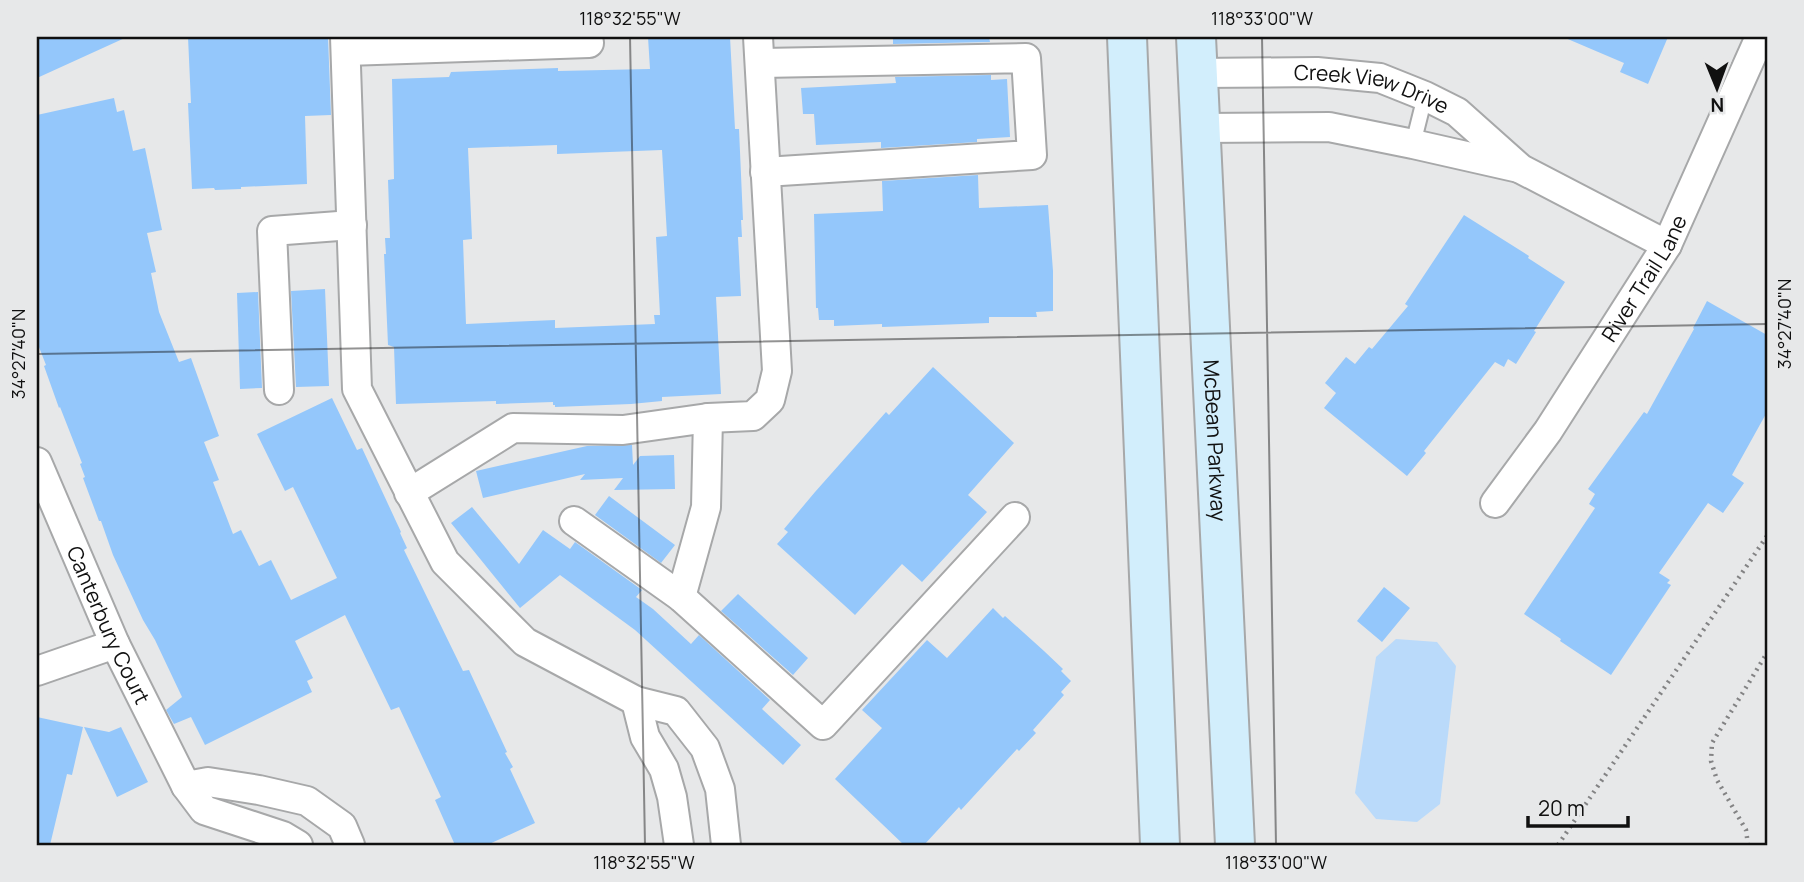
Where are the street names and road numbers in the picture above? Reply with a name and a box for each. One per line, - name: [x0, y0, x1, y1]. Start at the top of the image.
- street label: Creek View Drive: [1294, 58, 1454, 120]
- street label: River Trail Lane: [1595, 210, 1693, 347]
- street label: McBean Parkway: [1198, 359, 1233, 522]
- street label: Canterbury Court: [61, 542, 157, 709]

